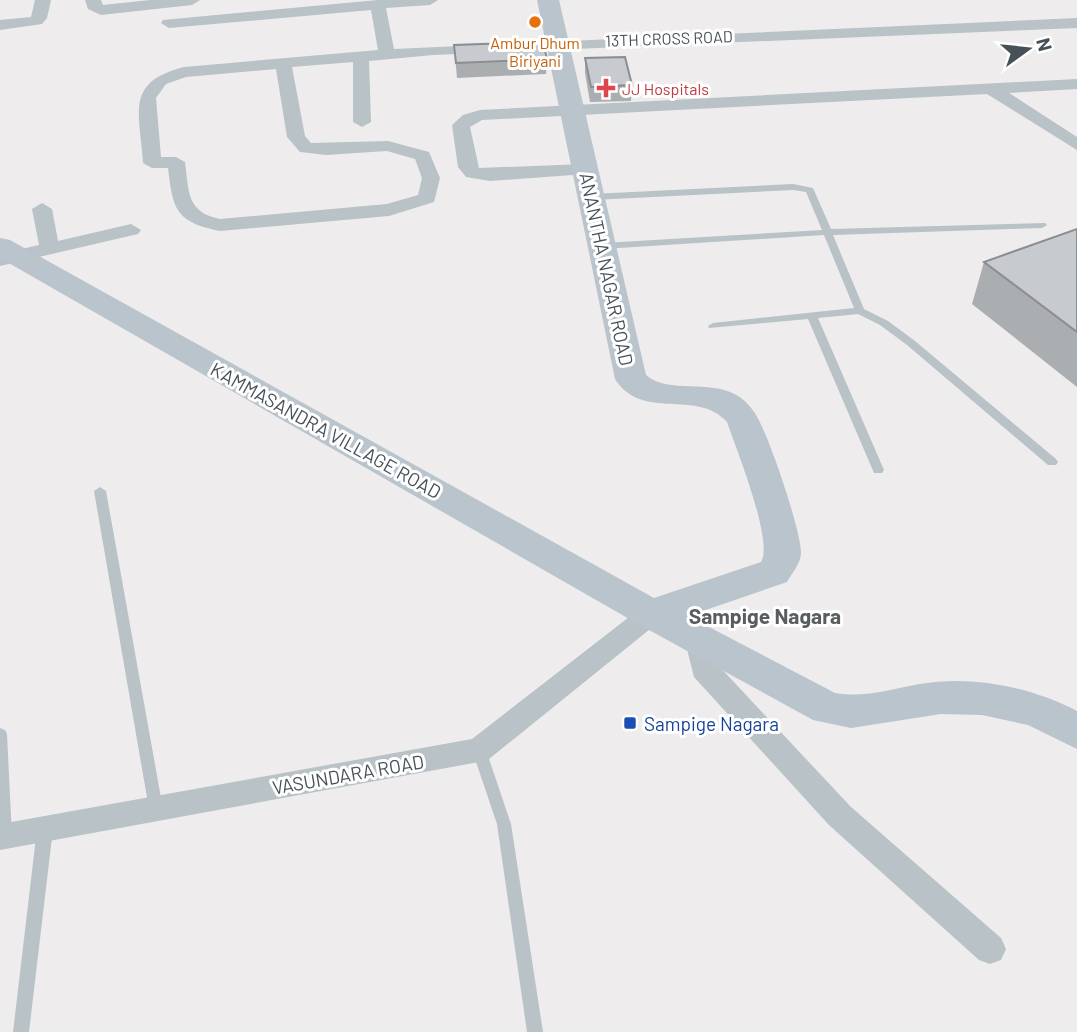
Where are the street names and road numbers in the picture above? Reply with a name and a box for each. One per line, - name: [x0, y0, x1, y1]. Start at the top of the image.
- street label: 13TH CROSS ROAD: [605, 26, 733, 50]
- street label: ANANTHA NAGAR ROAD: [575, 170, 639, 368]
- street label: KAMMASANDRA VILLAGE ROAD: [207, 357, 445, 503]
- street label: VASUNDARA ROAD: [270, 749, 426, 799]

